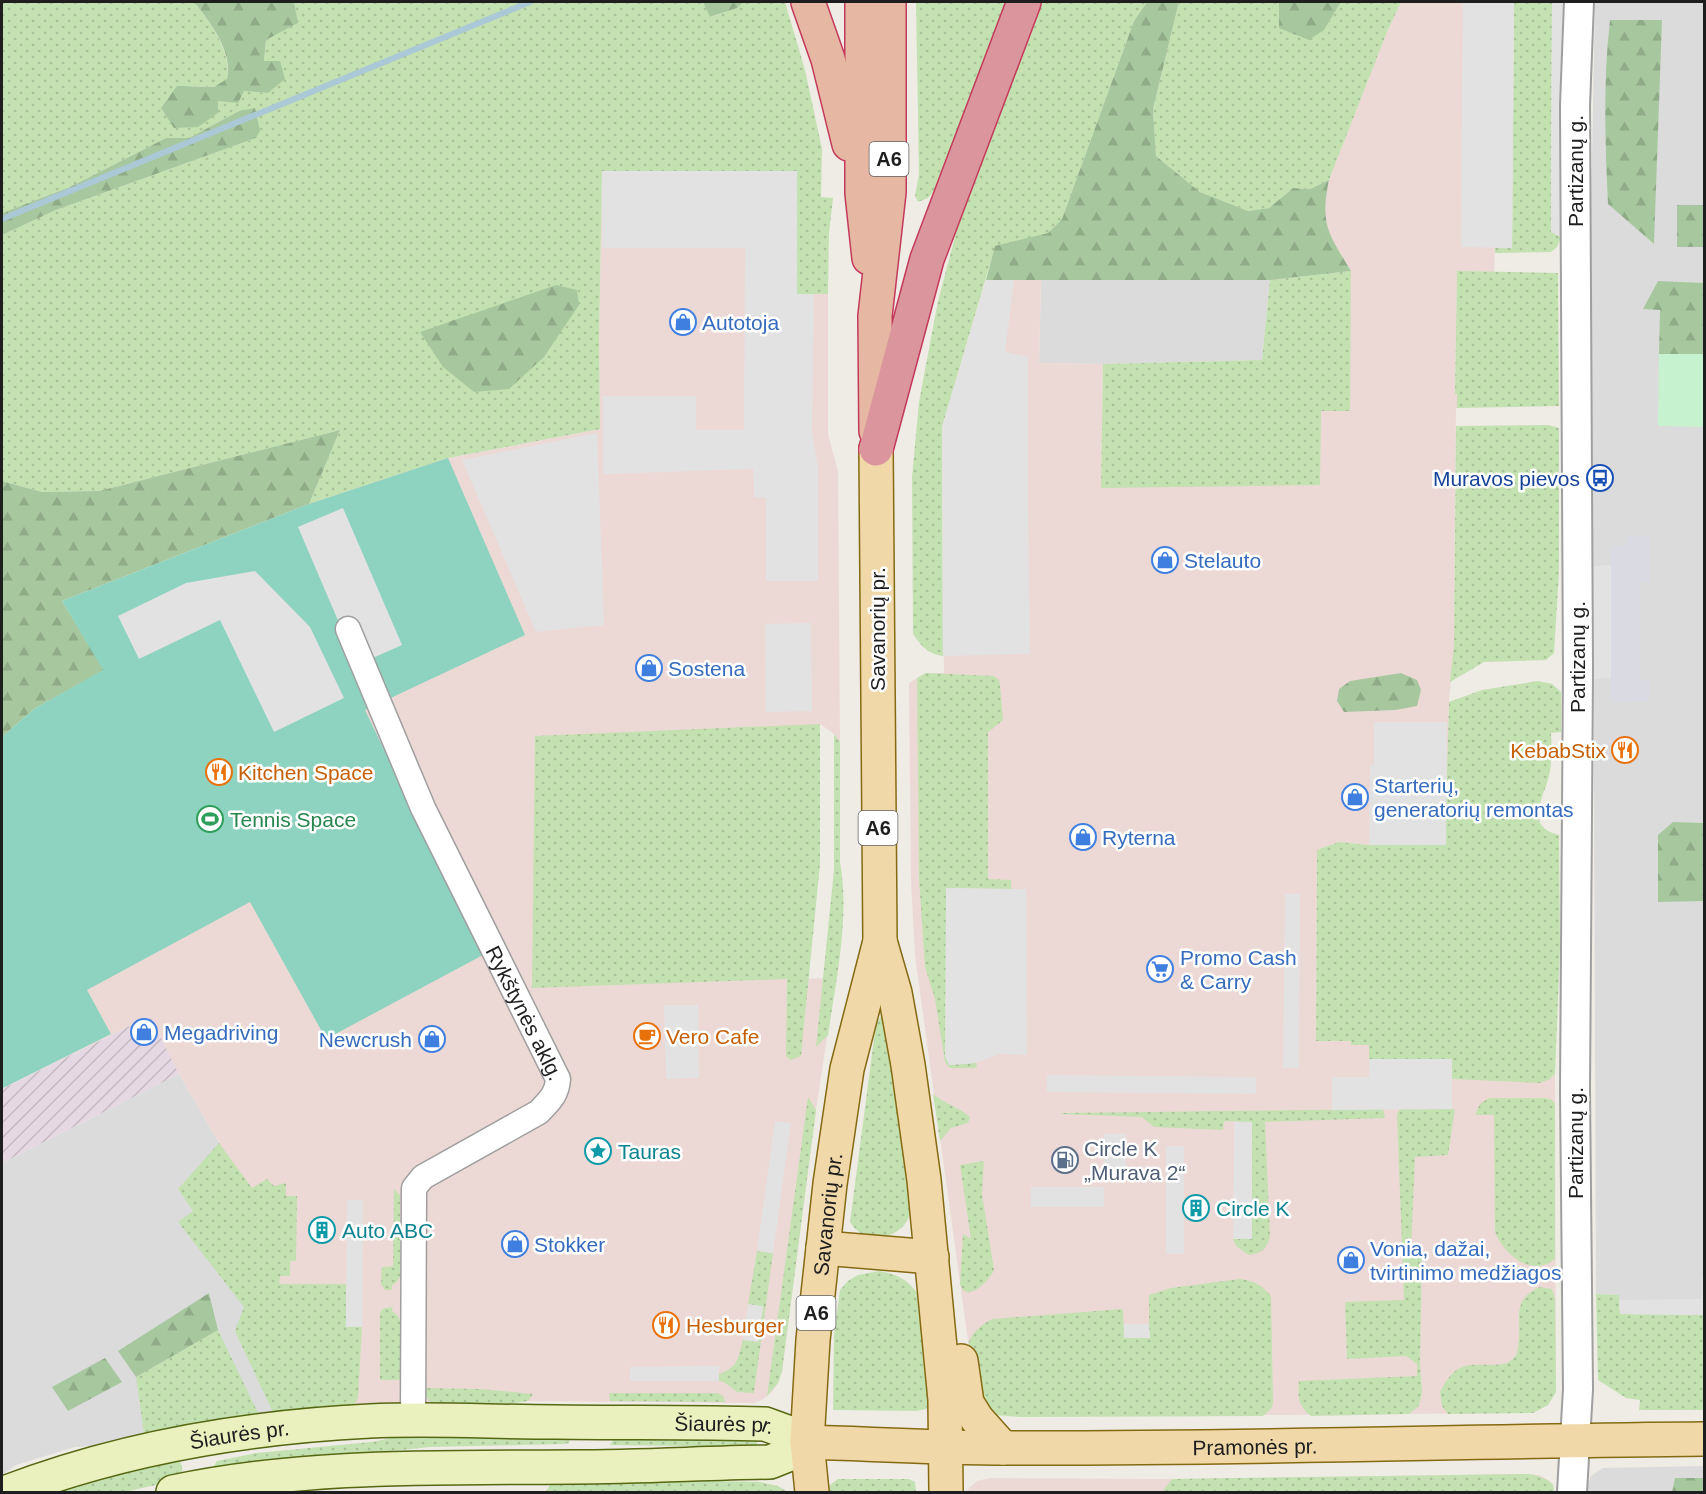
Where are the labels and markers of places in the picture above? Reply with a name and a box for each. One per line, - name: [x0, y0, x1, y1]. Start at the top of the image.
- shop icon: Autotoja: [668, 307, 698, 337]
- place label: Autotoja: [702, 311, 779, 334]
- bus stop icon: Muravos pievos: [1585, 463, 1615, 493]
- place label: Muravos pievos: [1433, 467, 1580, 490]
- shop icon: Stelauto: [1150, 545, 1180, 575]
- place label: Stelauto: [1184, 549, 1261, 572]
- shop icon: Sostena: [634, 653, 664, 683]
- place label: Sostena: [668, 657, 745, 680]
- restaurant icon: KebabStix: [1610, 735, 1640, 765]
- place label: KebabStix: [1510, 739, 1606, 762]
- restaurant icon: Kitchen Space: [204, 757, 234, 787]
- place label: Kitchen Space: [238, 761, 373, 784]
- place label: Starterių, generatorių remontas: [1374, 774, 1574, 821]
- shop icon: Starterių, generatorių remontas: [1340, 782, 1370, 812]
- sports icon: Tennis Space: [195, 804, 225, 834]
- place label: Tennis Space: [230, 808, 356, 831]
- shop icon: Ryterna: [1068, 822, 1098, 852]
- place label: Ryterna: [1102, 826, 1176, 849]
- place label: Promo Cash & Carry: [1180, 946, 1297, 993]
- supermarket icon: Promo Cash & Carry: [1145, 954, 1175, 984]
- shop icon: Megadriving: [129, 1017, 159, 1047]
- place label: Megadriving: [164, 1021, 278, 1044]
- cafe icon: Vero Cafe: [632, 1021, 662, 1051]
- shop icon: Newcrush: [417, 1024, 447, 1054]
- place label: Vero Cafe: [666, 1025, 759, 1048]
- place label: Newcrush: [319, 1028, 412, 1051]
- place icon: Tauras: [583, 1136, 613, 1166]
- place label: Circle K „Murava 2“: [1084, 1137, 1186, 1184]
- place label: Tauras: [618, 1140, 681, 1163]
- fuel station icon: Circle K „Murava 2“: [1050, 1145, 1080, 1175]
- building icon: Circle K: [1181, 1193, 1211, 1223]
- place label: Circle K: [1216, 1197, 1290, 1220]
- building icon: Auto ABC: [307, 1215, 337, 1245]
- place label: Auto ABC: [342, 1219, 433, 1242]
- shop icon: Stokker: [500, 1229, 530, 1259]
- place label: Stokker: [534, 1233, 605, 1256]
- place label: Vonia, dažai, tvirtinimo medžiagos: [1370, 1237, 1561, 1284]
- shop icon: Vonia, dažai, tvirtinimo medžiagos: [1336, 1245, 1366, 1275]
- restaurant icon: Hesburger: [651, 1310, 681, 1340]
- place label: Hesburger: [686, 1314, 784, 1337]

